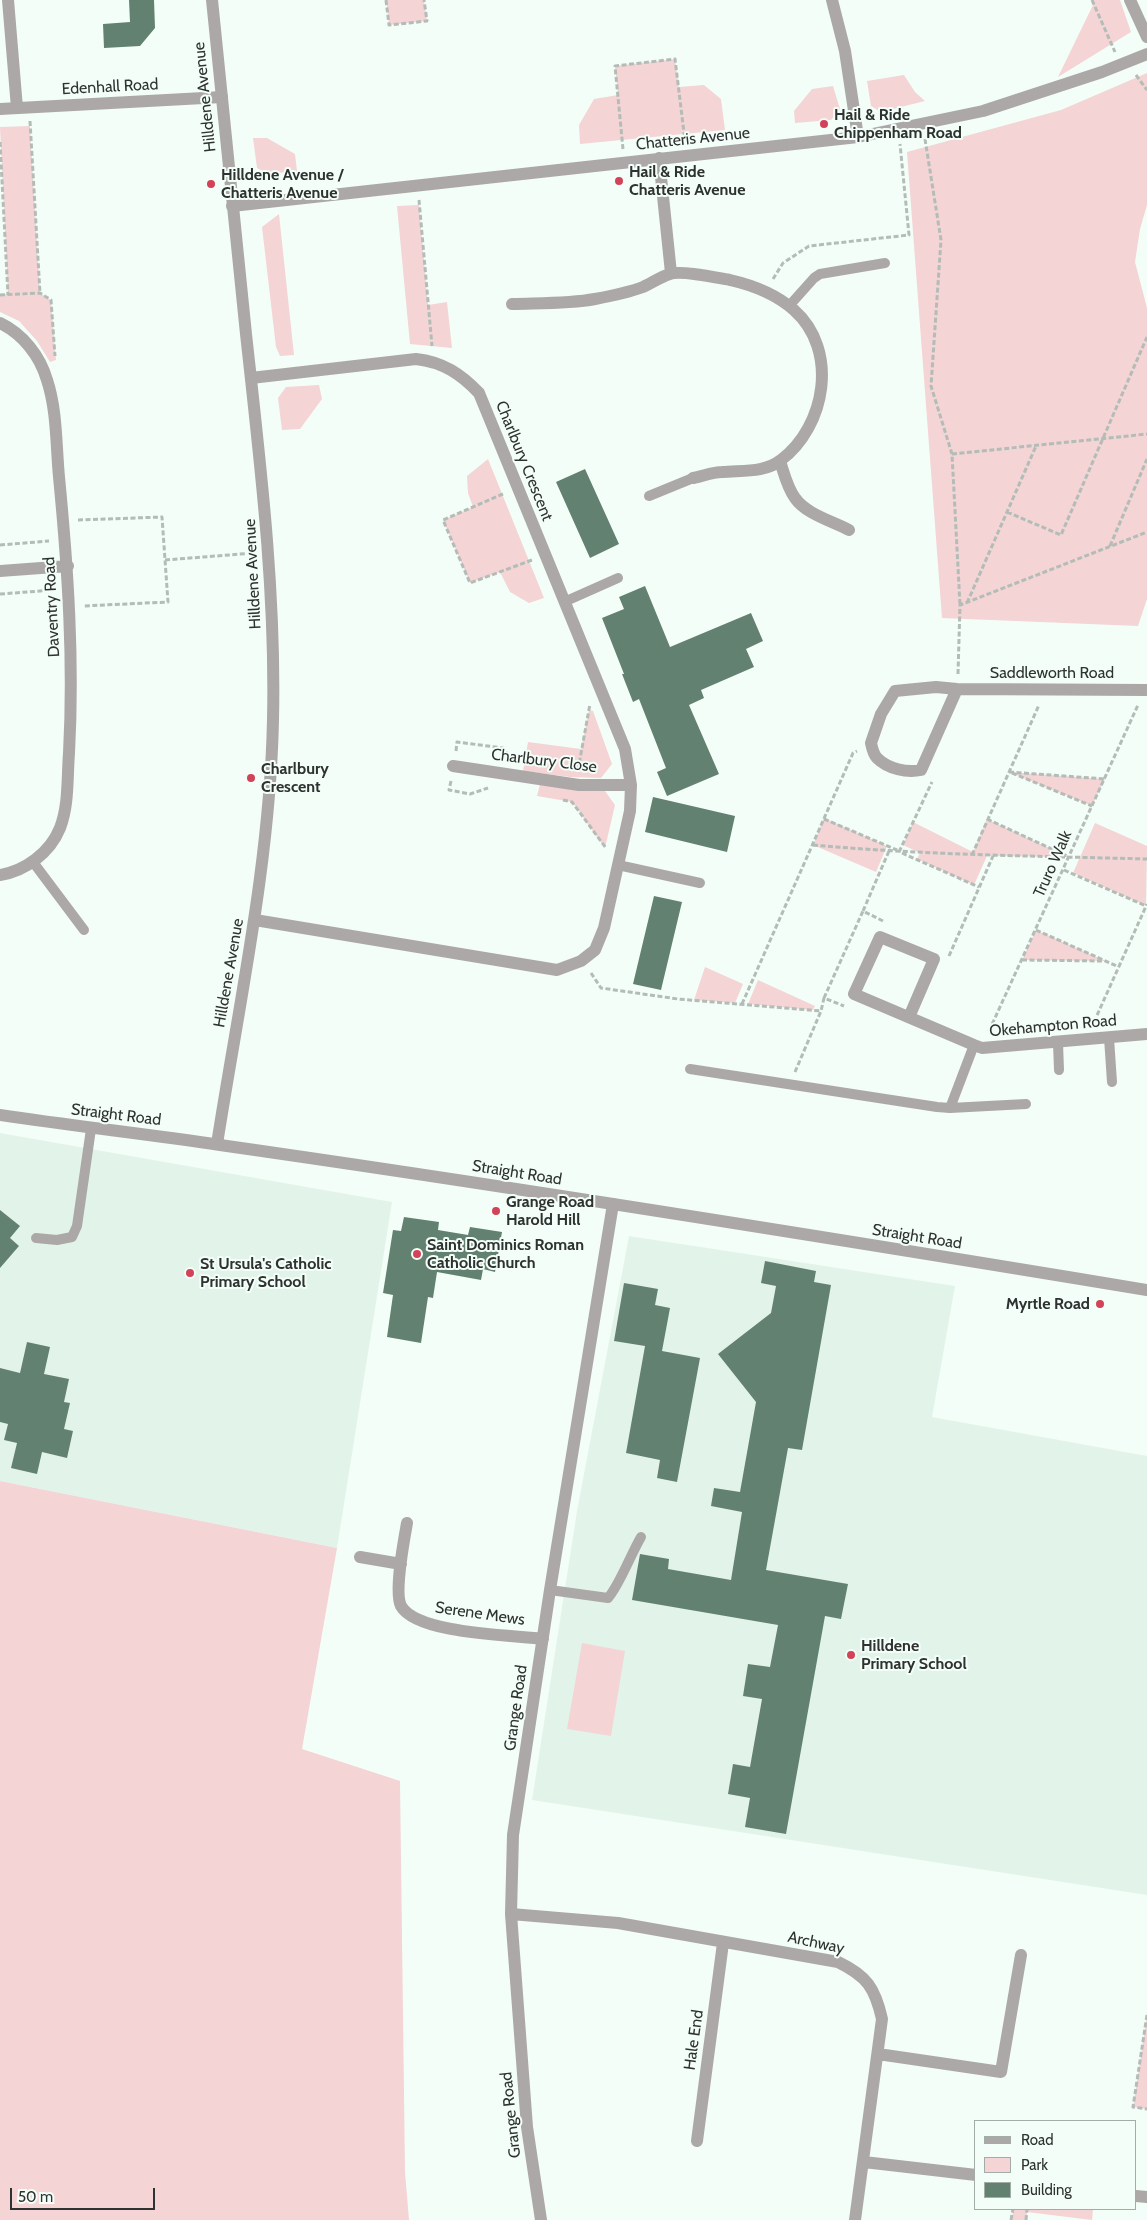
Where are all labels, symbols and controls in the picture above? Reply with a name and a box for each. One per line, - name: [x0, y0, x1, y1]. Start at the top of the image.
- street label: Hilldene Avenue: [190, 41, 220, 153]
- street label: Edenhall Road: [61, 75, 159, 99]
- place label: Hail & Ride Chippenham Road: [834, 105, 962, 143]
- marker: Hail & Ride Chippenham Road: [818, 118, 830, 130]
- street label: Chatteris Avenue: [635, 123, 751, 155]
- place label: Hail & Ride Chatteris Avenue: [629, 162, 745, 200]
- place label: Hilldene Avenue / Chatteris Avenue: [221, 165, 343, 203]
- marker: Hail & Ride Chatteris Avenue: [613, 175, 625, 187]
- marker: Hilldene Avenue / Chatteris Avenue: [205, 178, 217, 190]
- street label: Charlbury Crescent: [491, 398, 557, 524]
- street label: Hilldene Avenue: [241, 518, 265, 630]
- street label: Daventry Road: [40, 556, 64, 658]
- street label: Saddleworth Road: [990, 663, 1114, 683]
- street label: Charlbury Close: [490, 745, 598, 777]
- place label: Charlbury Crescent: [261, 759, 329, 797]
- marker: Charlbury Crescent: [245, 772, 257, 784]
- street label: Truro Walk: [1030, 828, 1076, 900]
- street label: Hilldene Avenue: [210, 917, 248, 1029]
- street label: Okehampton Road: [989, 1011, 1117, 1041]
- street label: Straight Road: [70, 1100, 162, 1130]
- street label: Straight Road: [471, 1156, 563, 1190]
- place label: Grange Road Harold Hill: [506, 1192, 594, 1230]
- marker: Grange Road Harold Hill: [490, 1205, 502, 1217]
- street label: Straight Road: [871, 1220, 963, 1254]
- place label: Saint Dominics Roman Catholic Church: [427, 1235, 584, 1273]
- marker: Saint Dominics Roman Catholic Church: [411, 1248, 423, 1260]
- place label: St Ursula's Catholic Primary School: [200, 1254, 332, 1292]
- marker: St Ursula's Catholic Primary School: [184, 1267, 196, 1279]
- place label: Myrtle Road: [1006, 1294, 1090, 1314]
- marker: Myrtle Road: [1094, 1298, 1106, 1310]
- street label: Serene Mews: [434, 1598, 526, 1630]
- place label: Hilldene Primary School: [861, 1636, 967, 1674]
- marker: Hilldene Primary School: [845, 1649, 857, 1661]
- street label: Grange Road: [500, 1664, 532, 1752]
- street label: Archway: [786, 1928, 846, 1958]
- street label: Hale End: [680, 2009, 708, 2071]
- street label: Grange Road: [497, 2071, 525, 2159]
- legend: [974, 2120, 1137, 2210]
- text: Road: [1021, 2131, 1054, 2149]
- text: Park: [1021, 2156, 1048, 2174]
- scale bar: [12, 2178, 158, 2210]
- text: Building: [1021, 2181, 1072, 2199]
- text: 50 m: [18, 2188, 53, 2206]

